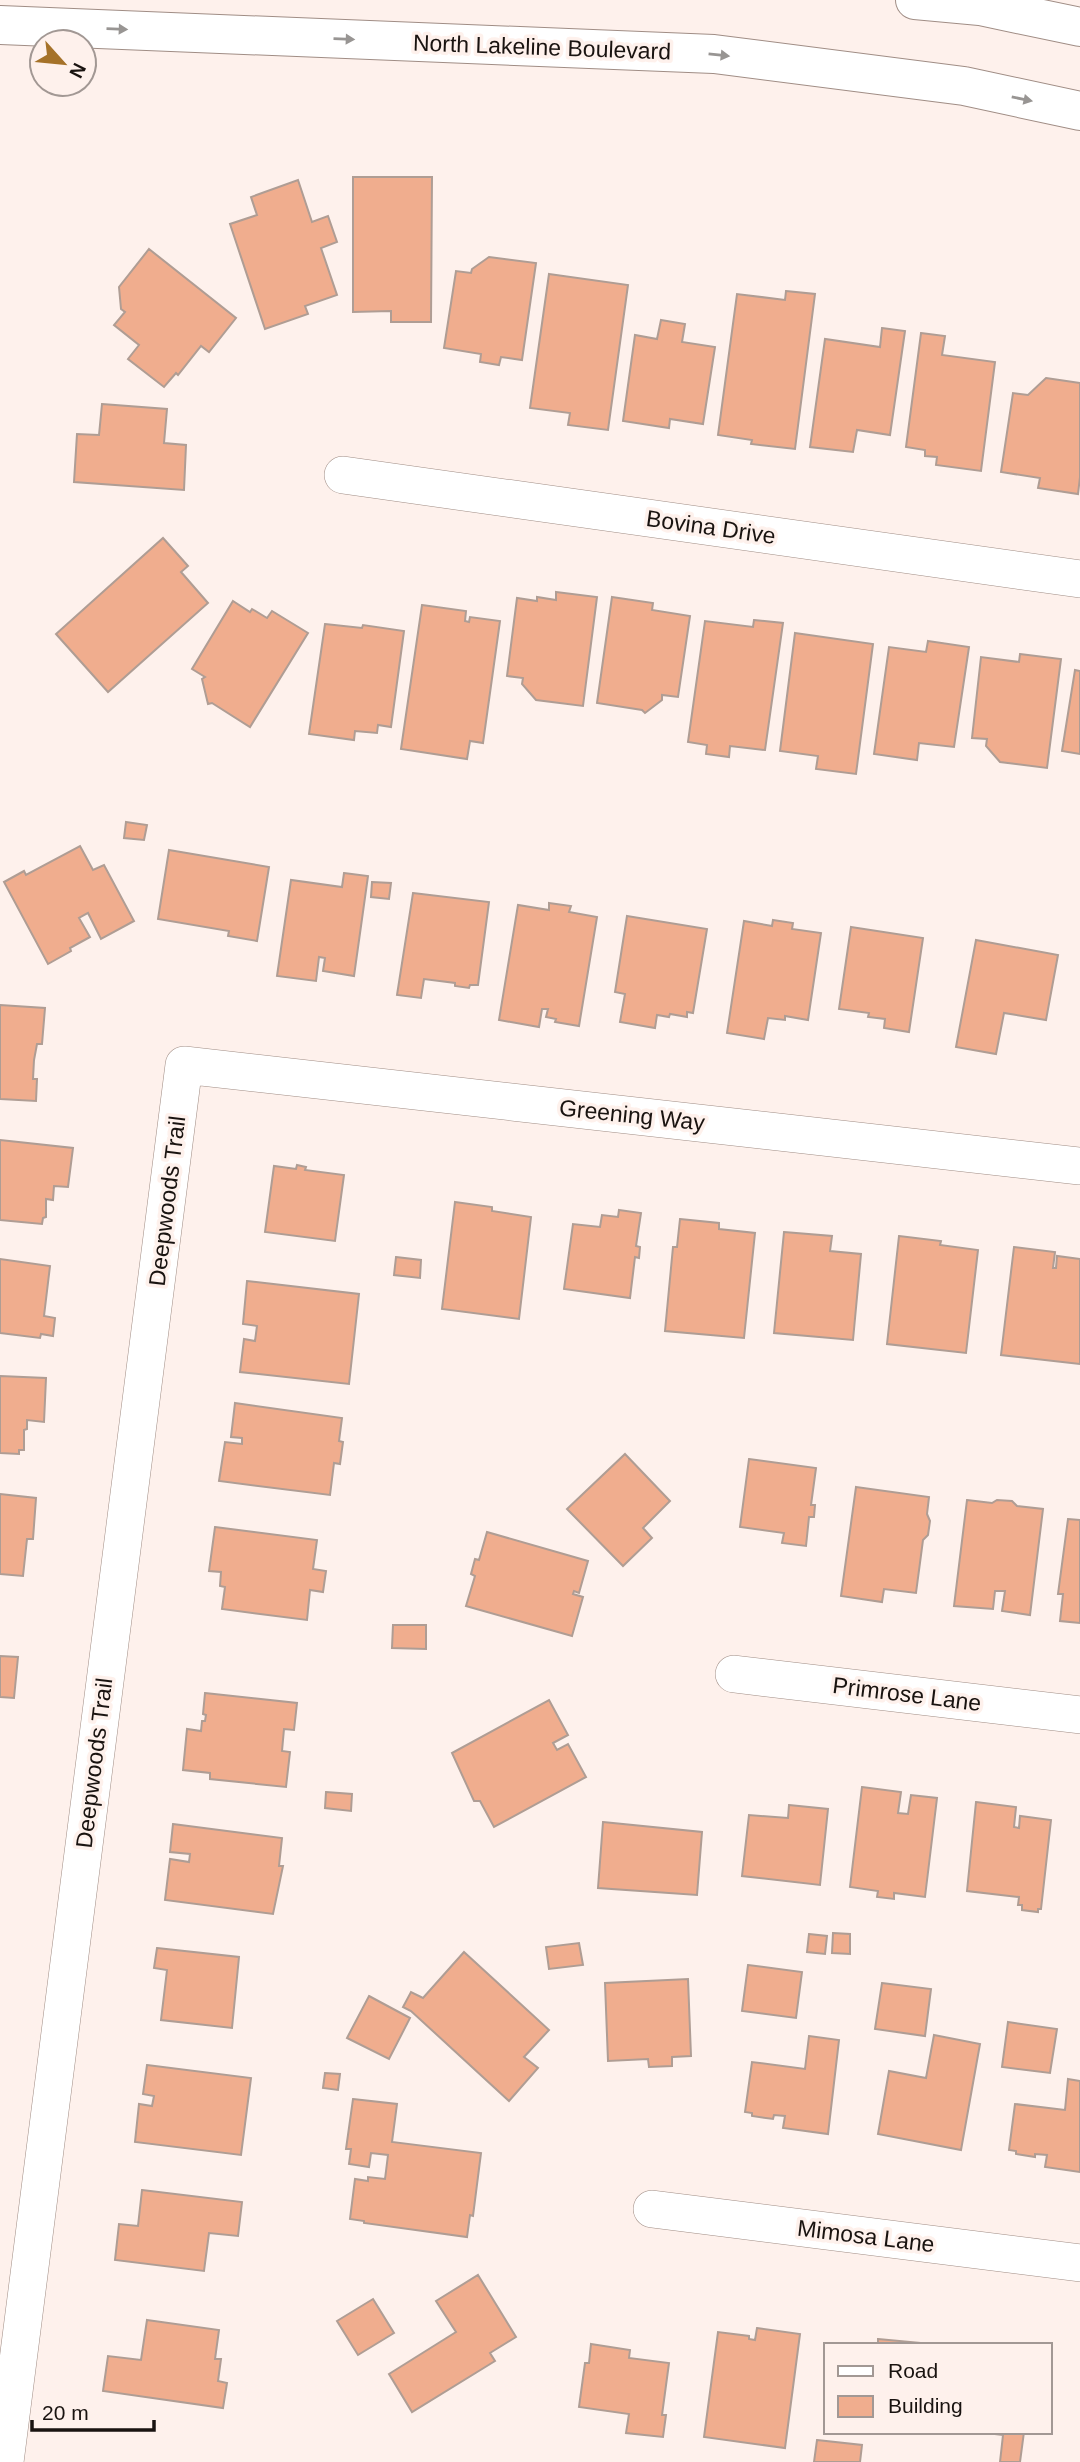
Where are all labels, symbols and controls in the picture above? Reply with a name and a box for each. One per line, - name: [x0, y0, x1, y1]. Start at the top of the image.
- one-way arrow: [106, 24, 128, 35]
- north arrow: [28, 28, 98, 98]
- street label: North Lakeline Boulevard: [412, 30, 672, 64]
- one-way arrow: [334, 33, 356, 44]
- one-way arrow: [708, 50, 730, 61]
- text: N: [65, 60, 90, 81]
- one-way arrow: [1011, 93, 1033, 104]
- street label: Bovina Drive: [645, 505, 777, 549]
- street label: Greening Way: [558, 1094, 707, 1136]
- street label: Deepwoods Trail: [144, 1114, 190, 1288]
- street label: Primrose Lane: [831, 1672, 983, 1716]
- street label: Deepwoods Trail: [71, 1676, 117, 1850]
- street label: Mimosa Lane: [796, 2215, 936, 2257]
- legend: [824, 2343, 1052, 2434]
- text: Road: [888, 2359, 938, 2382]
- scale bar: [32, 2388, 154, 2432]
- text: Building: [888, 2394, 963, 2417]
- text: 20 m: [42, 2401, 89, 2424]

